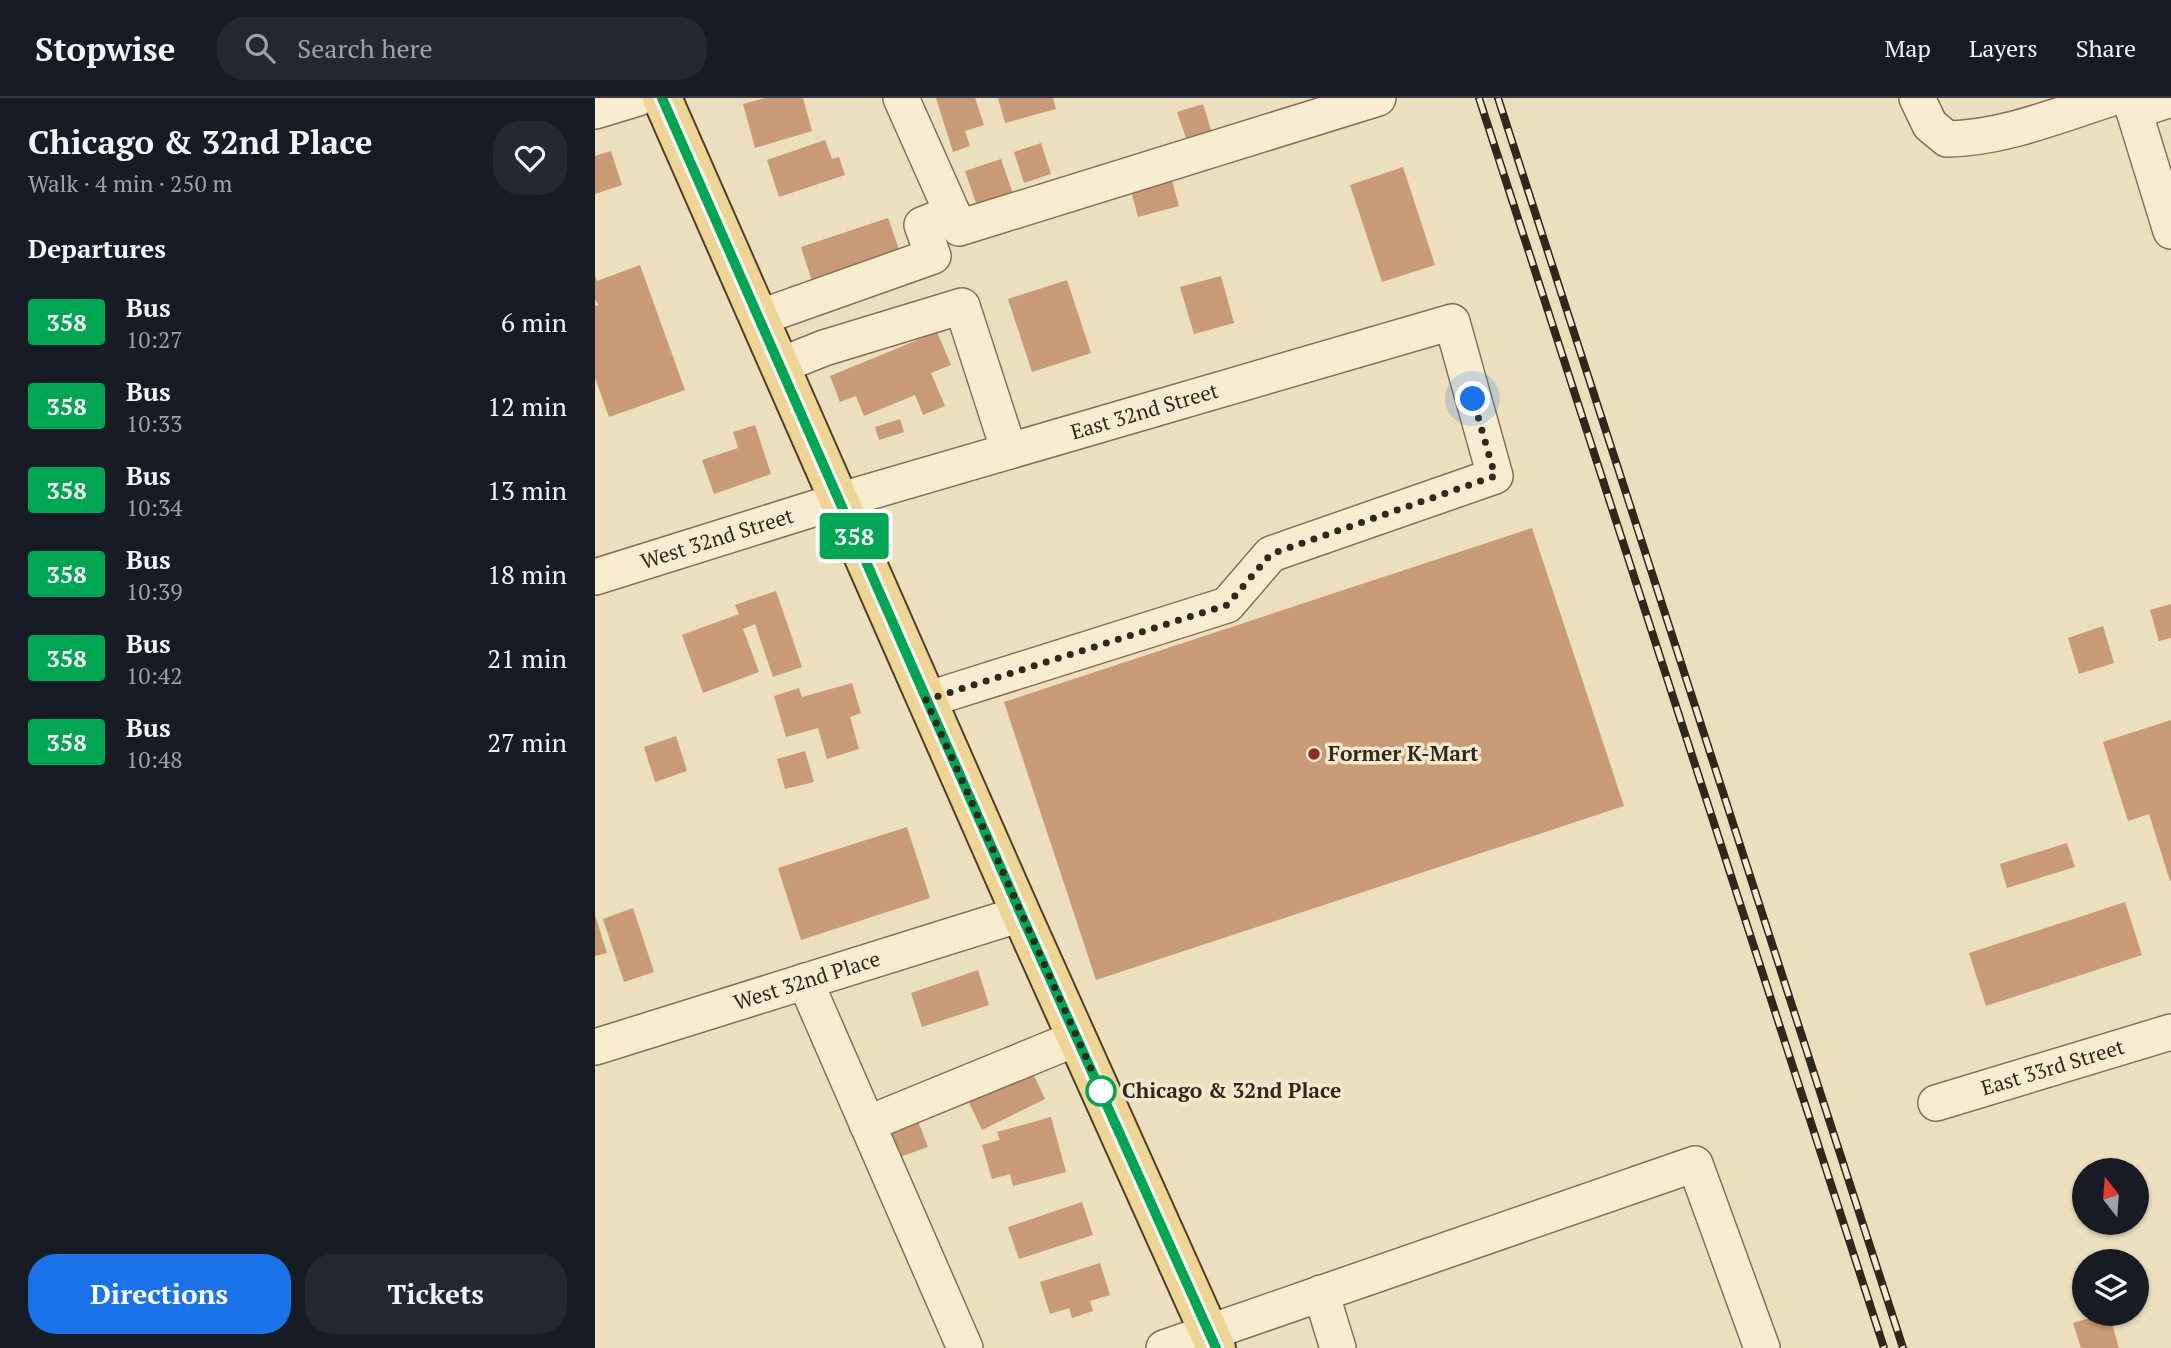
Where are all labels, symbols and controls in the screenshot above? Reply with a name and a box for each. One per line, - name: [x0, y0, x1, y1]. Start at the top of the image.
- search box: [217, 17, 707, 80]
- text: Stopwise: [35, 27, 175, 70]
- icon: search: [241, 29, 279, 67]
- text: Search here: [297, 31, 433, 65]
- text: Map: [1884, 32, 1931, 64]
- text: Layers: [1969, 32, 2038, 64]
- text: Share: [2076, 32, 2136, 64]
- text: Chicago & 32nd Place: [28, 120, 372, 163]
- button: heart: [493, 121, 567, 195]
- text: Walk · 4 min · 250 m: [28, 168, 232, 199]
- text: Departures: [28, 231, 166, 265]
- text: Bus: [126, 290, 171, 324]
- text: 6 min: [501, 305, 567, 339]
- text: 358: [46, 306, 87, 338]
- text: 10:27: [126, 324, 183, 355]
- text: Bus: [126, 374, 171, 408]
- street label: East 32nd Street: [1067, 376, 1222, 445]
- your location: [1455, 381, 1490, 416]
- text: 12 min: [487, 389, 567, 423]
- text: 358: [46, 390, 87, 422]
- text: 10:33: [126, 408, 183, 439]
- text: Bus: [126, 458, 171, 492]
- text: 13 min: [487, 473, 567, 507]
- text: 358: [46, 474, 87, 506]
- text: 10:34: [126, 492, 183, 523]
- street label: West 32nd Street: [637, 501, 797, 575]
- line badge: 358: [814, 513, 894, 559]
- text: 358: [834, 520, 874, 552]
- text: Bus: [126, 542, 171, 576]
- text: 18 min: [487, 557, 567, 591]
- text: 358: [46, 558, 87, 590]
- text: 10:39: [126, 576, 183, 607]
- text: Bus: [126, 626, 171, 660]
- text: 21 min: [487, 641, 567, 675]
- text: 358: [46, 642, 87, 674]
- text: 10:42: [126, 660, 183, 691]
- text: Bus: [126, 710, 171, 744]
- text: 27 min: [487, 725, 567, 759]
- text: 358: [46, 726, 87, 758]
- place label: Former K-Mart: [1328, 739, 1479, 767]
- text: 10:48: [126, 744, 183, 775]
- marker: Former K-Mart: [1306, 746, 1322, 762]
- street label: West 32nd Place: [730, 944, 883, 1016]
- street label: East 33rd Street: [1978, 1032, 2128, 1102]
- marker: Chicago & 32nd Place: [1086, 1076, 1116, 1106]
- place label: Chicago & 32nd Place: [1122, 1076, 1341, 1104]
- north arrow: [2072, 1158, 2149, 1236]
- map controls: [2072, 1158, 2149, 1326]
- button: layers: [2072, 1249, 2149, 1326]
- button: Directions: [28, 1254, 291, 1334]
- button: Tickets: [305, 1254, 567, 1334]

